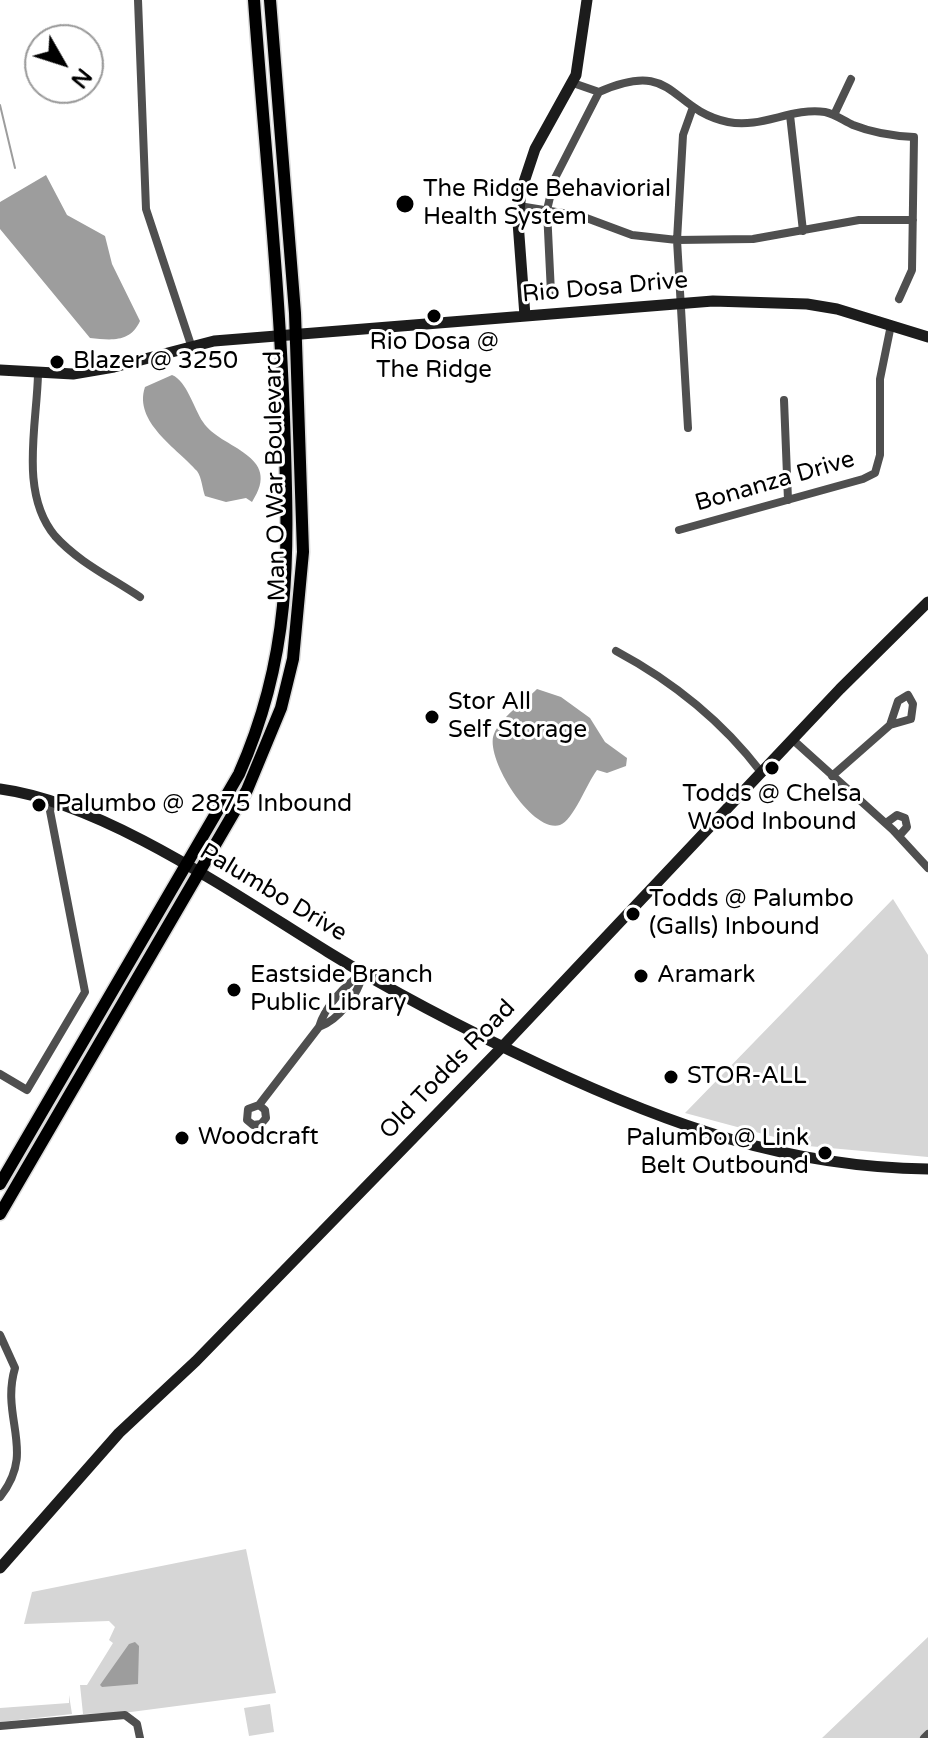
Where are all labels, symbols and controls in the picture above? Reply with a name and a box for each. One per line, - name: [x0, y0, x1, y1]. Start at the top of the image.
- north arrow: [24, 24, 104, 104]
- text: N: [65, 63, 97, 93]
- place label: The Ridge Behaviorial Health System: [423, 176, 671, 232]
- marker: The Ridge Behaviorial Health System: [394, 193, 416, 215]
- street label: Rio Dosa Drive: [521, 266, 689, 310]
- marker: Rio Dosa @ The Ridge: [425, 307, 443, 325]
- place label: Rio Dosa @ The Ridge: [370, 329, 498, 385]
- place label: Blazer @ 3250: [73, 348, 238, 376]
- street label: Man O War Boulevard: [259, 350, 293, 602]
- marker: Blazer @ 3250: [48, 353, 66, 371]
- street label: Bonanza Drive: [692, 445, 858, 519]
- place label: Stor All Self Storage: [448, 689, 587, 745]
- marker: Stor All Self Storage: [423, 708, 441, 726]
- marker: Todds @ Chelsa Wood Inbound: [763, 759, 781, 777]
- place label: Todds @ Chelsa Wood Inbound: [682, 781, 862, 837]
- place label: Palumbo @ 2875 Inbound: [55, 791, 352, 819]
- marker: Palumbo @ 2875 Inbound: [30, 796, 48, 814]
- street label: Palumbo Drive: [194, 838, 352, 948]
- place label: Todds @ Palumbo (Galls) Inbound: [649, 886, 854, 942]
- marker: Todds @ Palumbo (Galls) Inbound: [624, 905, 642, 923]
- place label: Eastside Branch Public Library: [250, 962, 433, 1018]
- place label: Aramark: [657, 962, 755, 990]
- marker: Aramark: [632, 967, 650, 985]
- marker: Eastside Branch Public Library: [225, 981, 243, 999]
- street label: Old Todds Road: [374, 994, 522, 1146]
- place label: STOR-ALL: [687, 1063, 807, 1091]
- marker: STOR-ALL: [662, 1068, 680, 1086]
- place label: Woodcraft: [198, 1124, 319, 1152]
- place label: Palumbo @ Link Belt Outbound: [626, 1125, 809, 1181]
- marker: Woodcraft: [173, 1129, 191, 1147]
- marker: Palumbo @ Link Belt Outbound: [816, 1144, 834, 1162]

